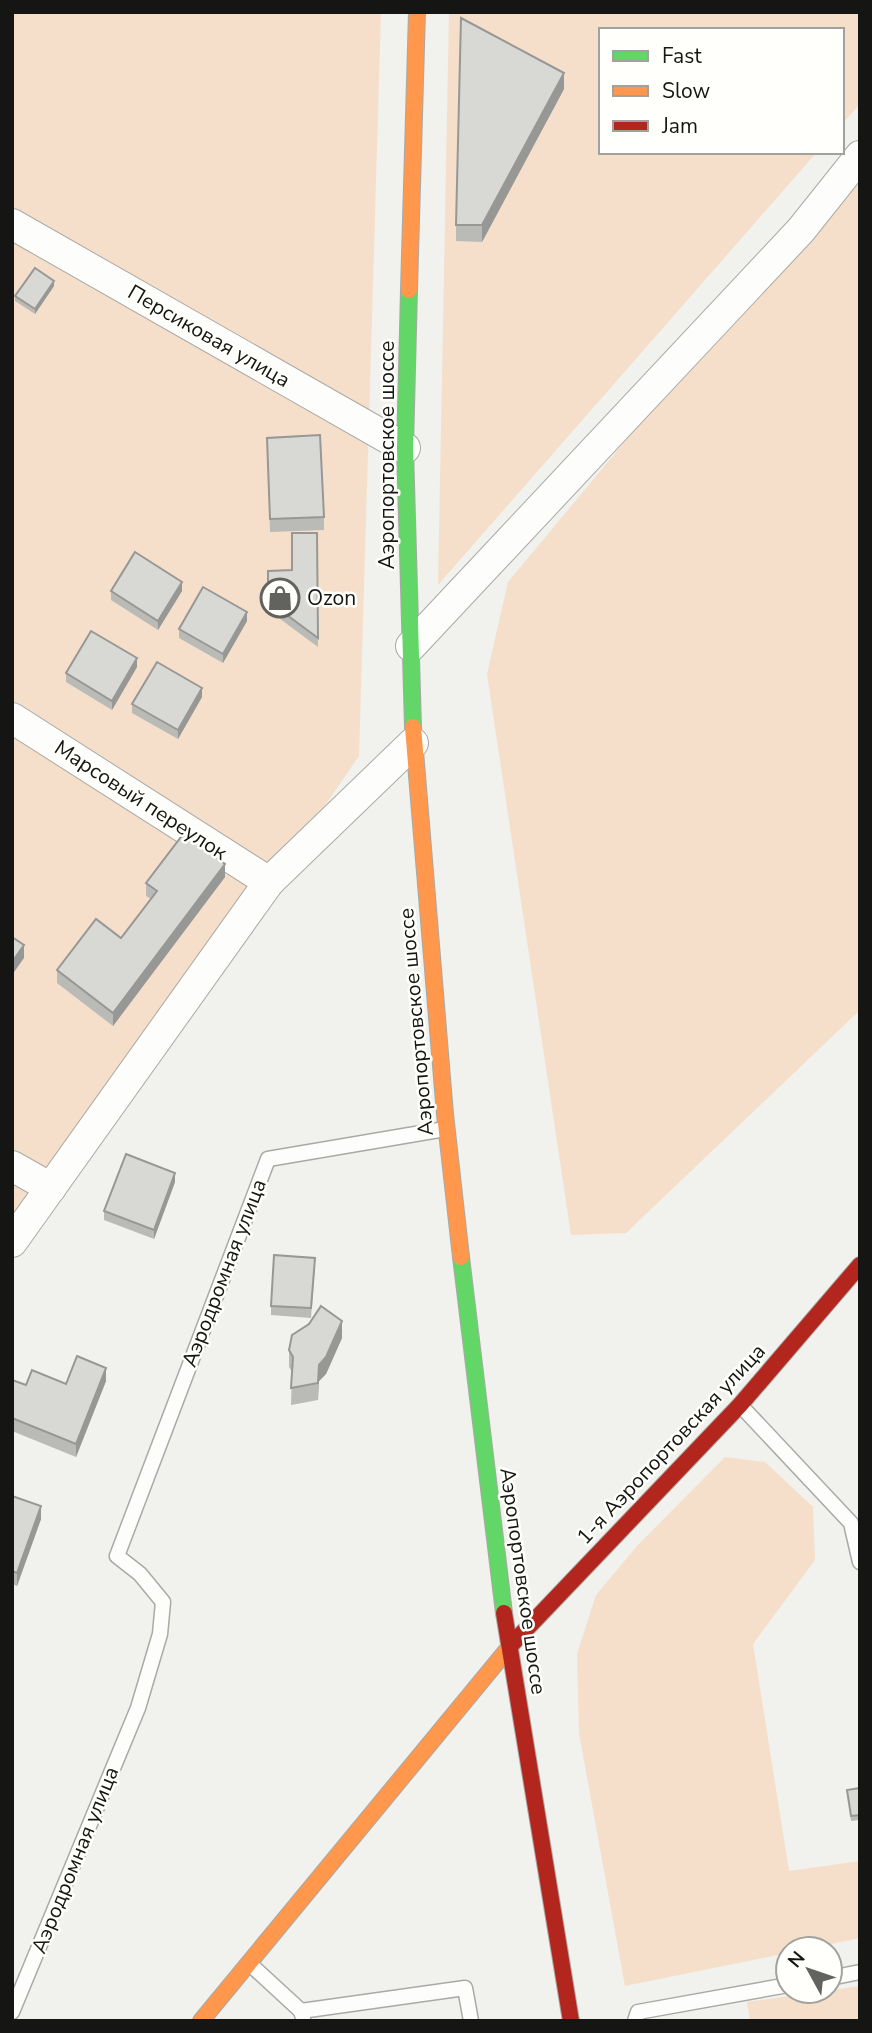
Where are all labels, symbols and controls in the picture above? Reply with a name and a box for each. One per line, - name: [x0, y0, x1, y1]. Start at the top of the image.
- legend: [599, 28, 844, 154]
- text: Fast: [662, 42, 702, 70]
- text: Slow: [662, 77, 711, 105]
- text: Jam: [661, 112, 698, 140]
- street label: Персиковая улица: [123, 278, 295, 394]
- street label: Аэропортовское шоссе: [373, 341, 401, 569]
- shop icon: Ozon: [259, 577, 301, 619]
- place label: Ozon: [307, 584, 356, 612]
- street label: Марсовый переулок: [49, 734, 234, 867]
- street label: Аэропортовское шоссе: [392, 907, 440, 1137]
- street label: Аэродромная улица: [175, 1175, 273, 1371]
- street label: 1-я Аэропортовская улица: [570, 1338, 772, 1550]
- street label: Аэропортовское шоссе: [493, 1466, 553, 1696]
- street label: Аэродромная улица: [25, 1762, 125, 1958]
- north arrow: [774, 1935, 844, 2005]
- text: N: [782, 1946, 811, 1974]

